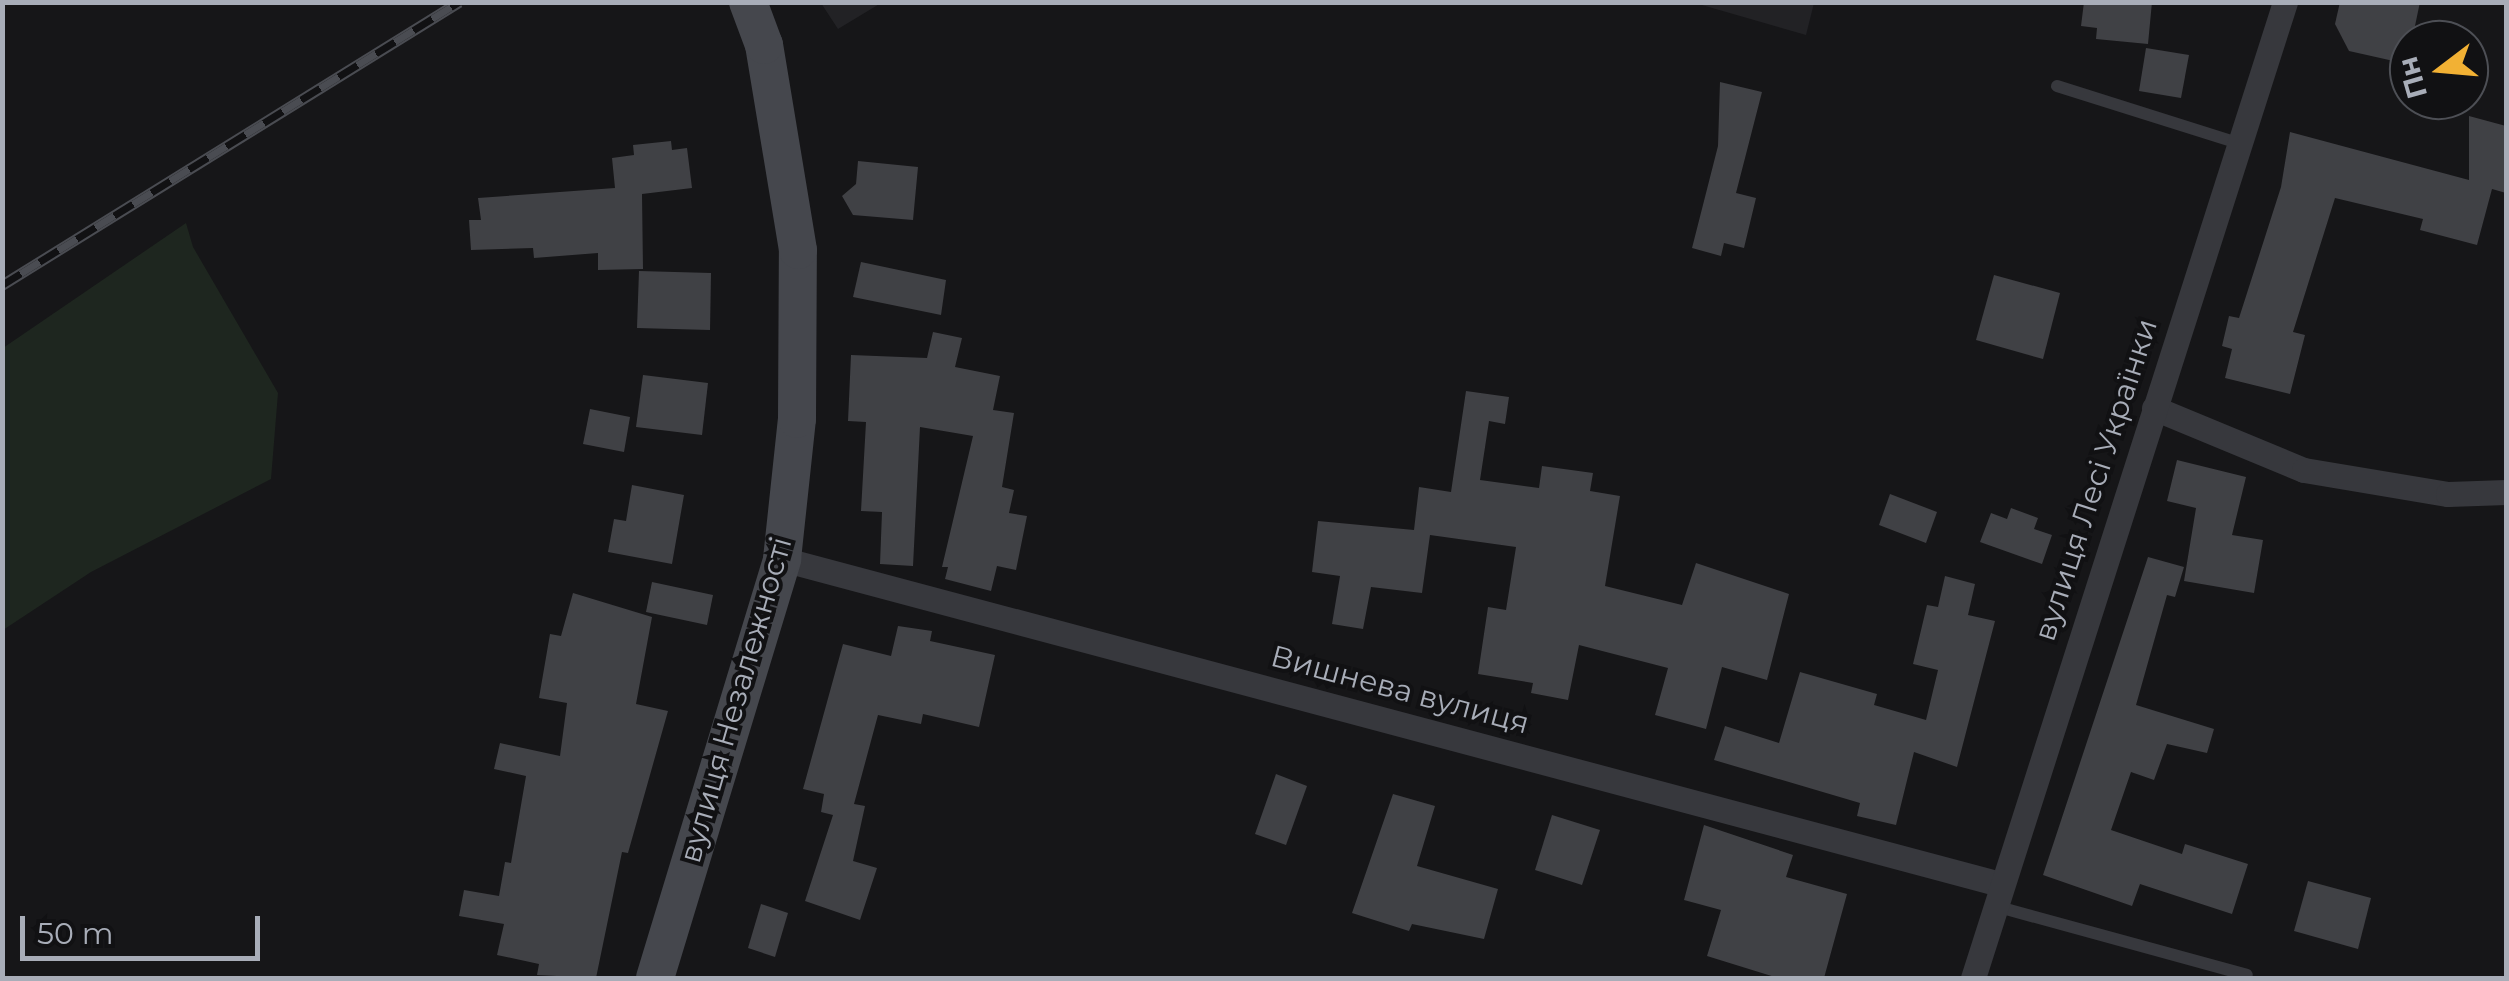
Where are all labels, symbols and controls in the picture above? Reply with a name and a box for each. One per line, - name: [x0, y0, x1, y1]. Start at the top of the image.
- north arrow: [2389, 20, 2489, 120]
- text: Пн: [2390, 53, 2434, 103]
- street label: вулиця Лесі Українки: [2027, 314, 2165, 646]
- street label: вулиця Незалежності: [672, 533, 800, 867]
- street label: Вишнева вулиця: [1267, 638, 1533, 742]
- scale bar: [25, 896, 265, 958]
- text: 50 m: [37, 915, 114, 952]

